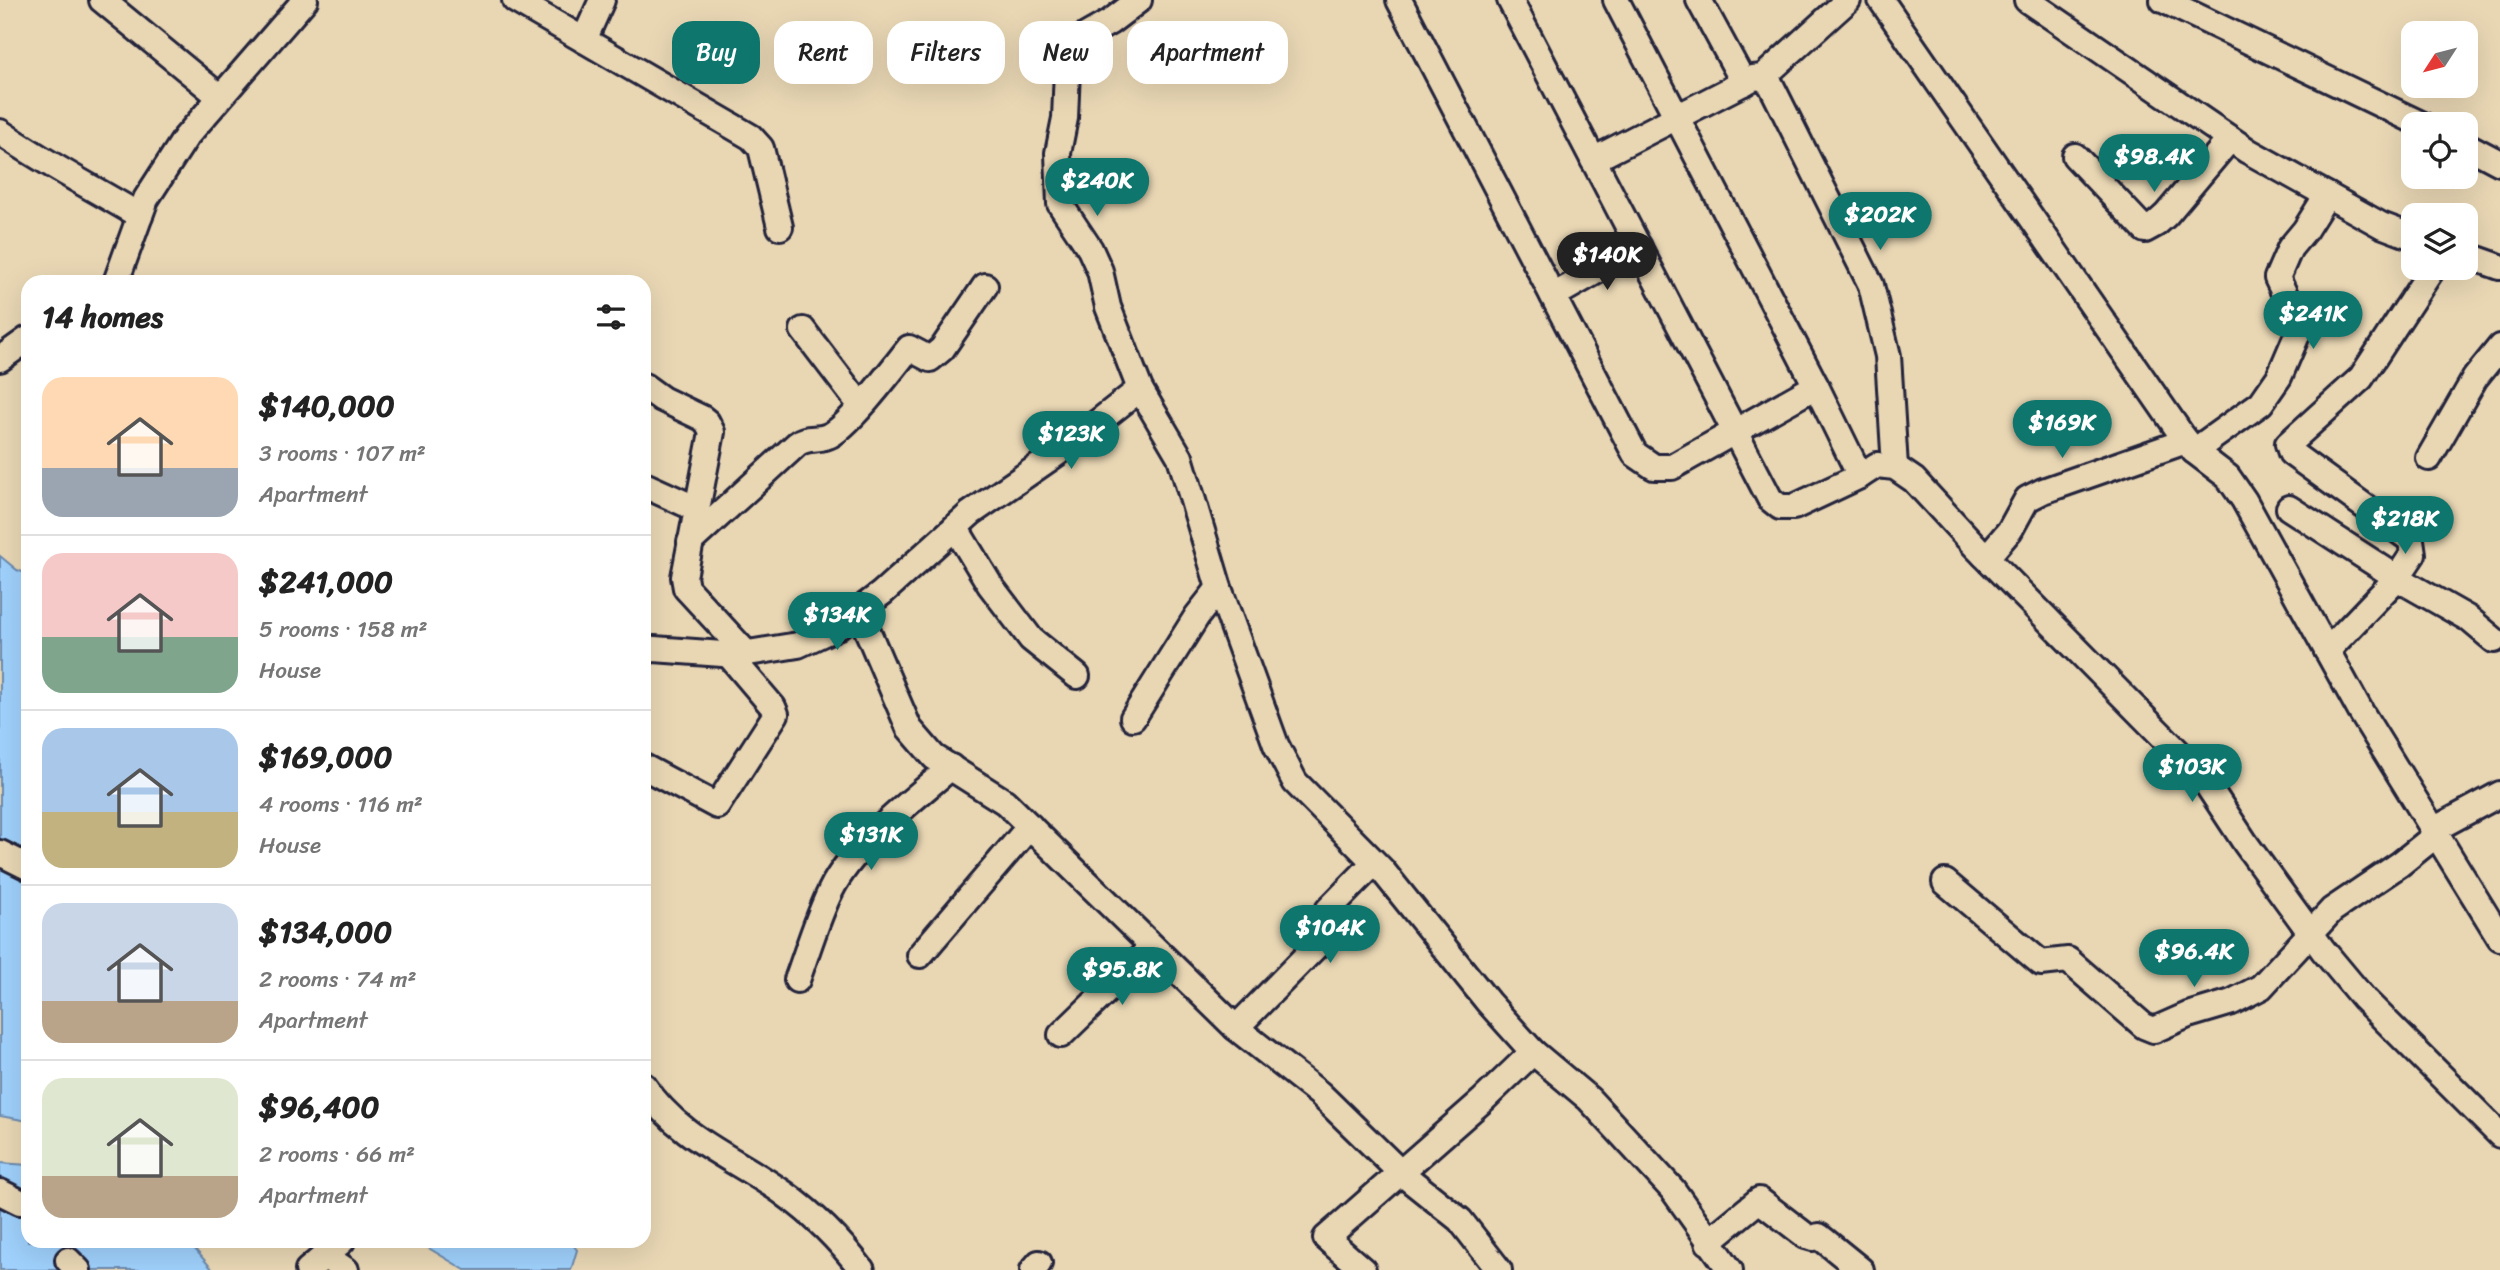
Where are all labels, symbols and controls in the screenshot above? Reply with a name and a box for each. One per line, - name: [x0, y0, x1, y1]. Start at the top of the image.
- chip: Buy: [672, 21, 760, 84]
- chip: Rent: [774, 21, 873, 84]
- chip: Filters: [887, 21, 1005, 84]
- chip: New: [1019, 21, 1113, 84]
- chip: Apartment: [1127, 21, 1288, 84]
- north arrow: [2401, 21, 2478, 98]
- map controls: [2401, 21, 2478, 280]
- button: locate: [2401, 112, 2478, 189]
- pin: $98.4K: [2097, 134, 2211, 194]
- text: $98.4K: [2115, 136, 2193, 177]
- pin: $240K: [1048, 158, 1146, 218]
- text: $240K: [1061, 160, 1133, 201]
- pin: $202K: [1831, 192, 1929, 252]
- text: $202K: [1845, 194, 1915, 235]
- button: layers: [2401, 203, 2478, 280]
- pin: $140K: [1558, 232, 1656, 292]
- text: $140K: [1573, 234, 1641, 275]
- text: 14 homes: [42, 290, 163, 344]
- pin: $241K: [2264, 292, 2362, 351]
- text: $241K: [2280, 293, 2346, 334]
- icon: filters: [592, 298, 630, 336]
- text: $140,000: [259, 379, 395, 433]
- pin: $169K: [2013, 400, 2111, 460]
- text: $169K: [2029, 402, 2095, 443]
- icon: home: [98, 405, 182, 489]
- pin: $123K: [1022, 412, 1120, 471]
- text: $123K: [1038, 413, 1104, 454]
- text: 3 rooms · 107 m²: [259, 433, 426, 474]
- text: Apartment: [259, 474, 368, 515]
- pin: $218K: [2356, 496, 2454, 556]
- text: $218K: [2372, 498, 2438, 539]
- text: $241,000: [259, 555, 393, 609]
- icon: home: [98, 581, 182, 665]
- pin: $134K: [788, 592, 886, 652]
- text: $134K: [804, 594, 870, 635]
- text: 5 rooms · 158 m²: [259, 609, 428, 650]
- text: House: [259, 650, 321, 691]
- text: $169,000: [259, 730, 392, 784]
- pin: $103K: [2143, 744, 2241, 804]
- text: $103K: [2159, 746, 2225, 787]
- icon: home: [98, 756, 182, 840]
- text: 4 rooms · 116 m²: [259, 784, 423, 825]
- pin: $131K: [822, 812, 920, 872]
- text: $131K: [840, 814, 902, 855]
- text: House: [259, 825, 321, 866]
- text: $134,000: [259, 905, 392, 959]
- pin: $104K: [1281, 906, 1379, 965]
- text: $104K: [1296, 907, 1364, 948]
- pin: $96.4K: [2137, 930, 2251, 989]
- icon: home: [98, 931, 182, 1015]
- text: $96.4K: [2155, 931, 2233, 972]
- pin: $95.8K: [1065, 948, 1179, 1007]
- text: $95.8K: [1083, 949, 1161, 990]
- text: 2 rooms · 74 m²: [259, 959, 416, 1000]
- text: Apartment: [259, 1000, 368, 1041]
- text: $96,400: [259, 1080, 379, 1134]
- icon: home: [98, 1106, 182, 1190]
- text: 2 rooms · 66 m²: [259, 1134, 415, 1175]
- text: Apartment: [259, 1175, 368, 1216]

